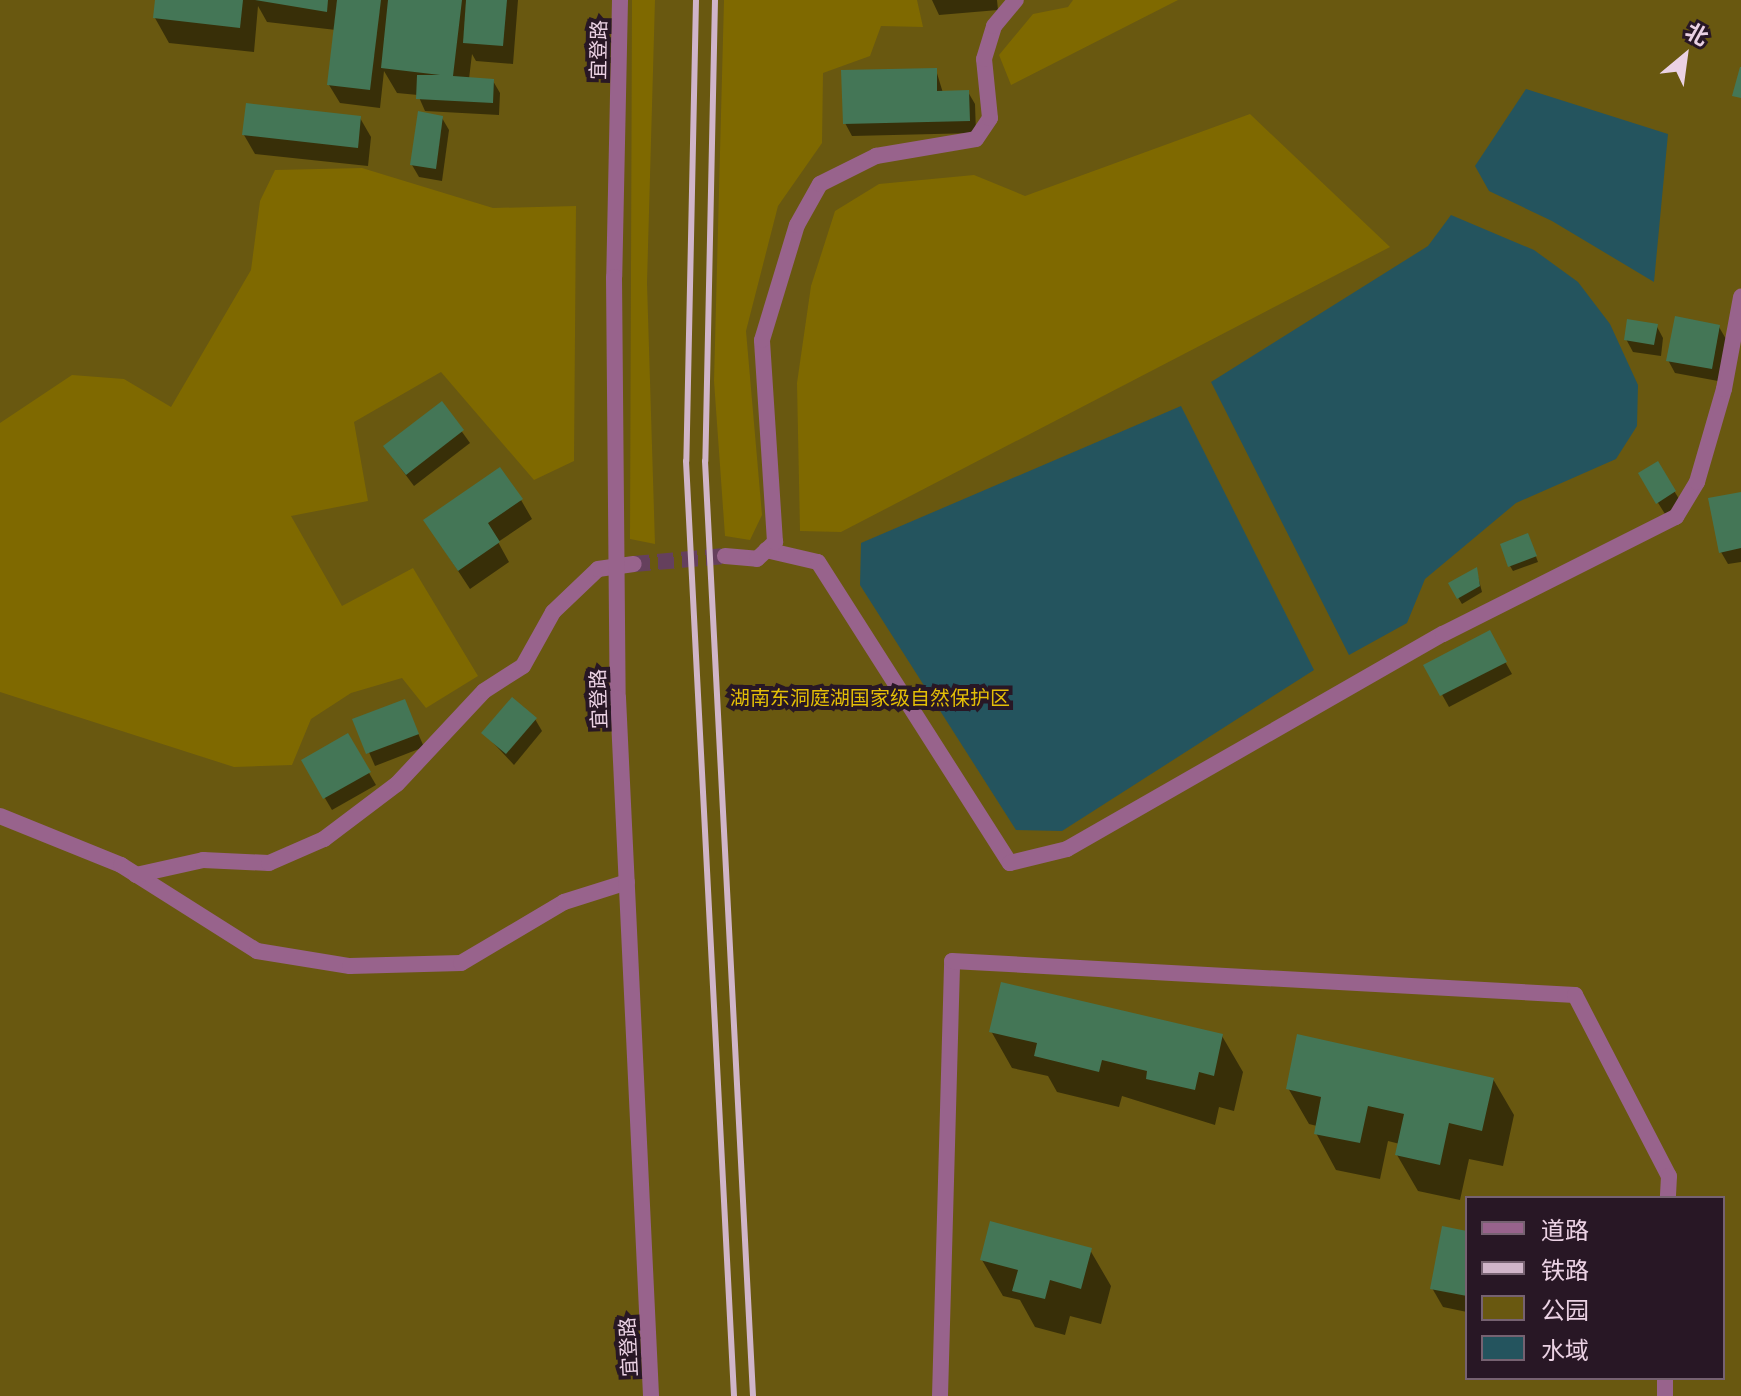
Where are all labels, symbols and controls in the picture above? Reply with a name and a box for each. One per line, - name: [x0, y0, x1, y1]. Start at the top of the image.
- north arrow: [1645, 16, 1725, 96]
- text: 北: [1681, 18, 1713, 51]
- street label: 宜登路: [586, 20, 612, 80]
- street label: 宜登路: [586, 669, 612, 729]
- park label: 湖南东洞庭湖国家级自然保护区: [730, 686, 1010, 710]
- legend: [1465, 1196, 1725, 1380]
- text: 道路: [1541, 1217, 1589, 1245]
- text: 铁路: [1541, 1257, 1589, 1285]
- text: 公园: [1541, 1297, 1589, 1325]
- street label: 宜登路: [615, 1316, 643, 1378]
- text: 水域: [1541, 1337, 1589, 1365]

